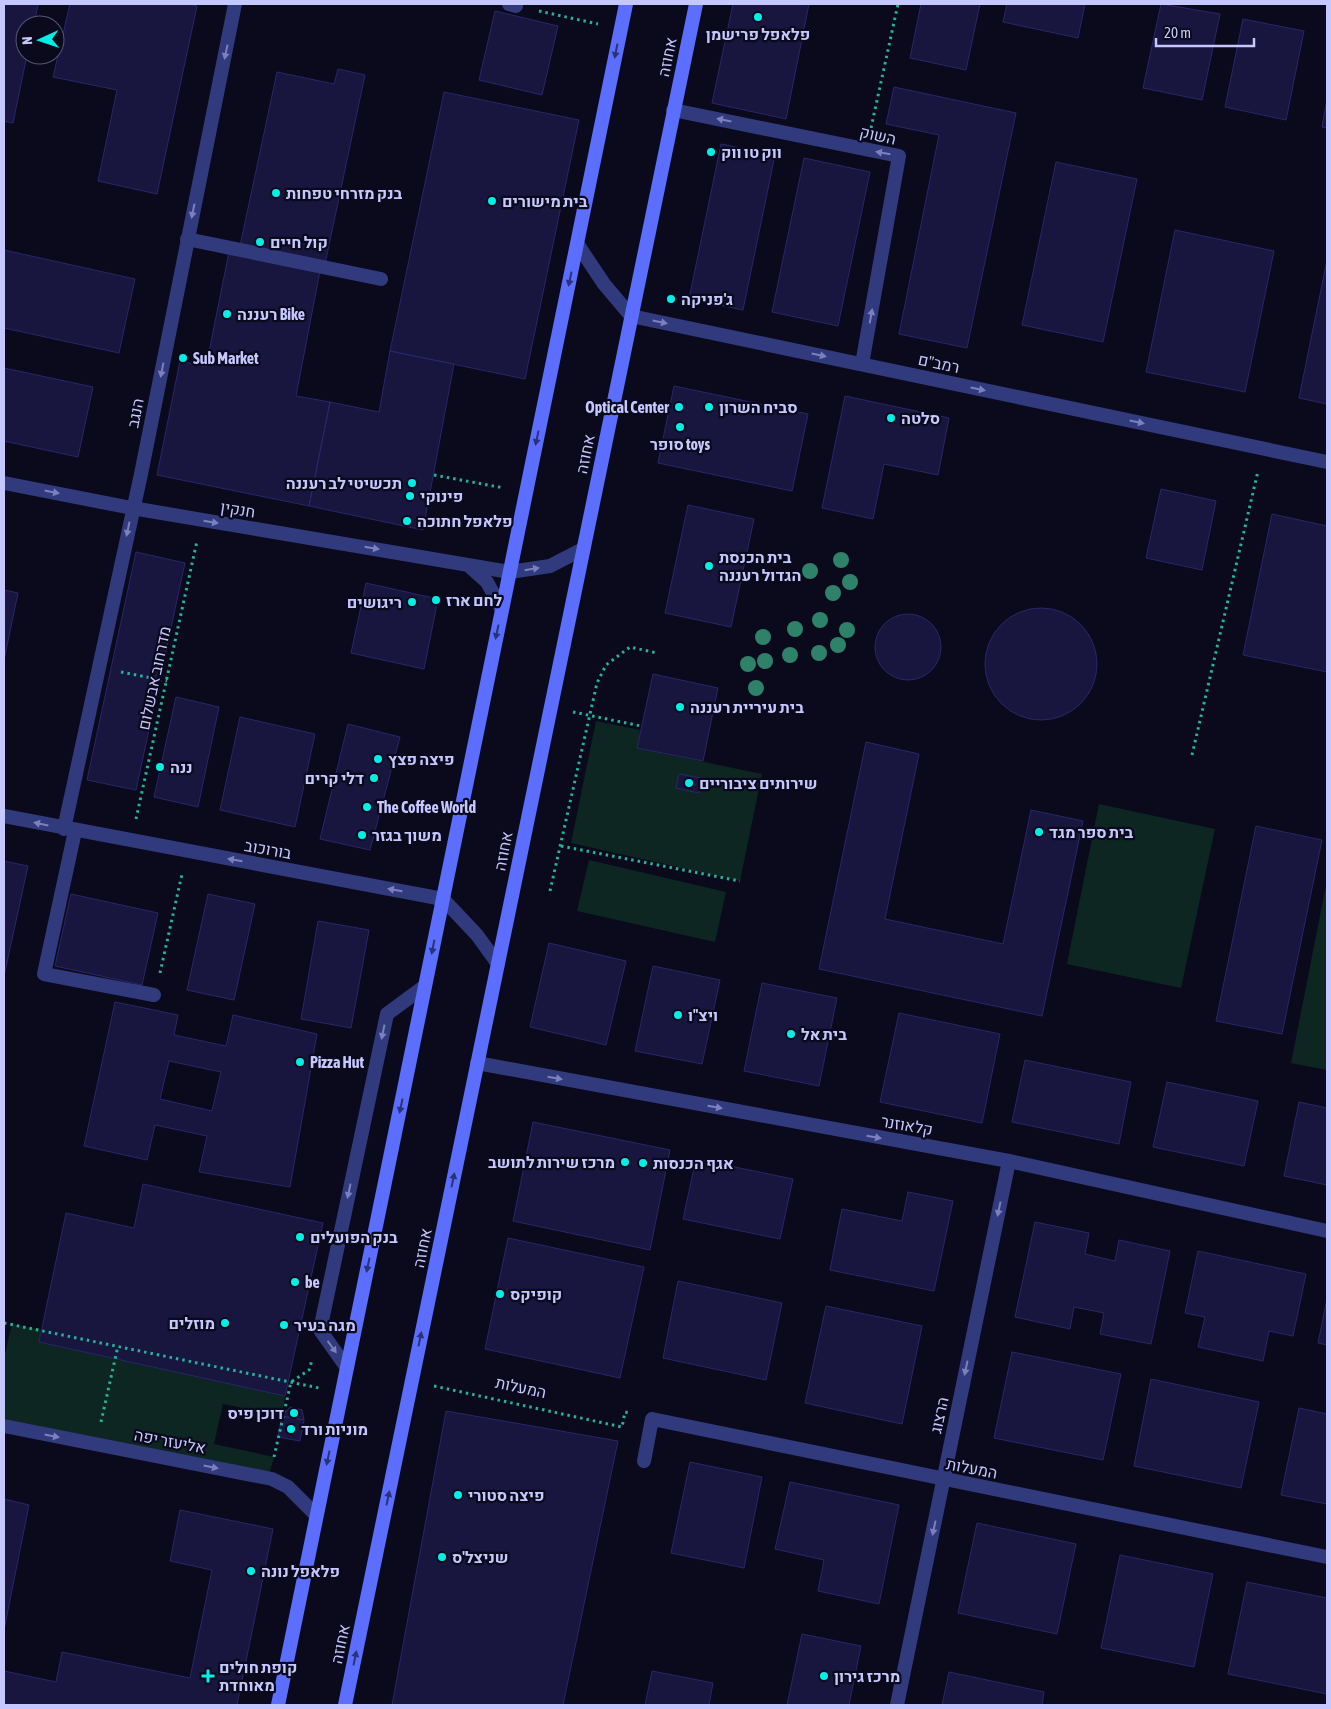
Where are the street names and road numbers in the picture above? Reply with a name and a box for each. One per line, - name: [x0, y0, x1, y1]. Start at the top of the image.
- street label: אחוזה: [654, 36, 680, 78]
- street label: השוק: [858, 122, 898, 148]
- street label: רמב"ם: [917, 350, 961, 376]
- street label: הנגב: [123, 397, 147, 429]
- street label: אחוזה: [572, 433, 598, 475]
- street label: חנקין: [219, 497, 257, 521]
- street label: מדרחוב אבשלום: [134, 624, 174, 732]
- street label: אחוזה: [490, 830, 516, 872]
- street label: בורוכוב: [243, 836, 293, 862]
- street label: קלאוזנר: [880, 1112, 934, 1138]
- street label: אחוזה: [409, 1227, 435, 1269]
- street label: המעלות: [494, 1373, 548, 1401]
- street label: הרצוג: [926, 1395, 952, 1435]
- street label: אליעזר יפה: [133, 1425, 207, 1457]
- street label: המעלות: [945, 1454, 999, 1482]
- street label: אחוזה: [327, 1623, 353, 1665]

